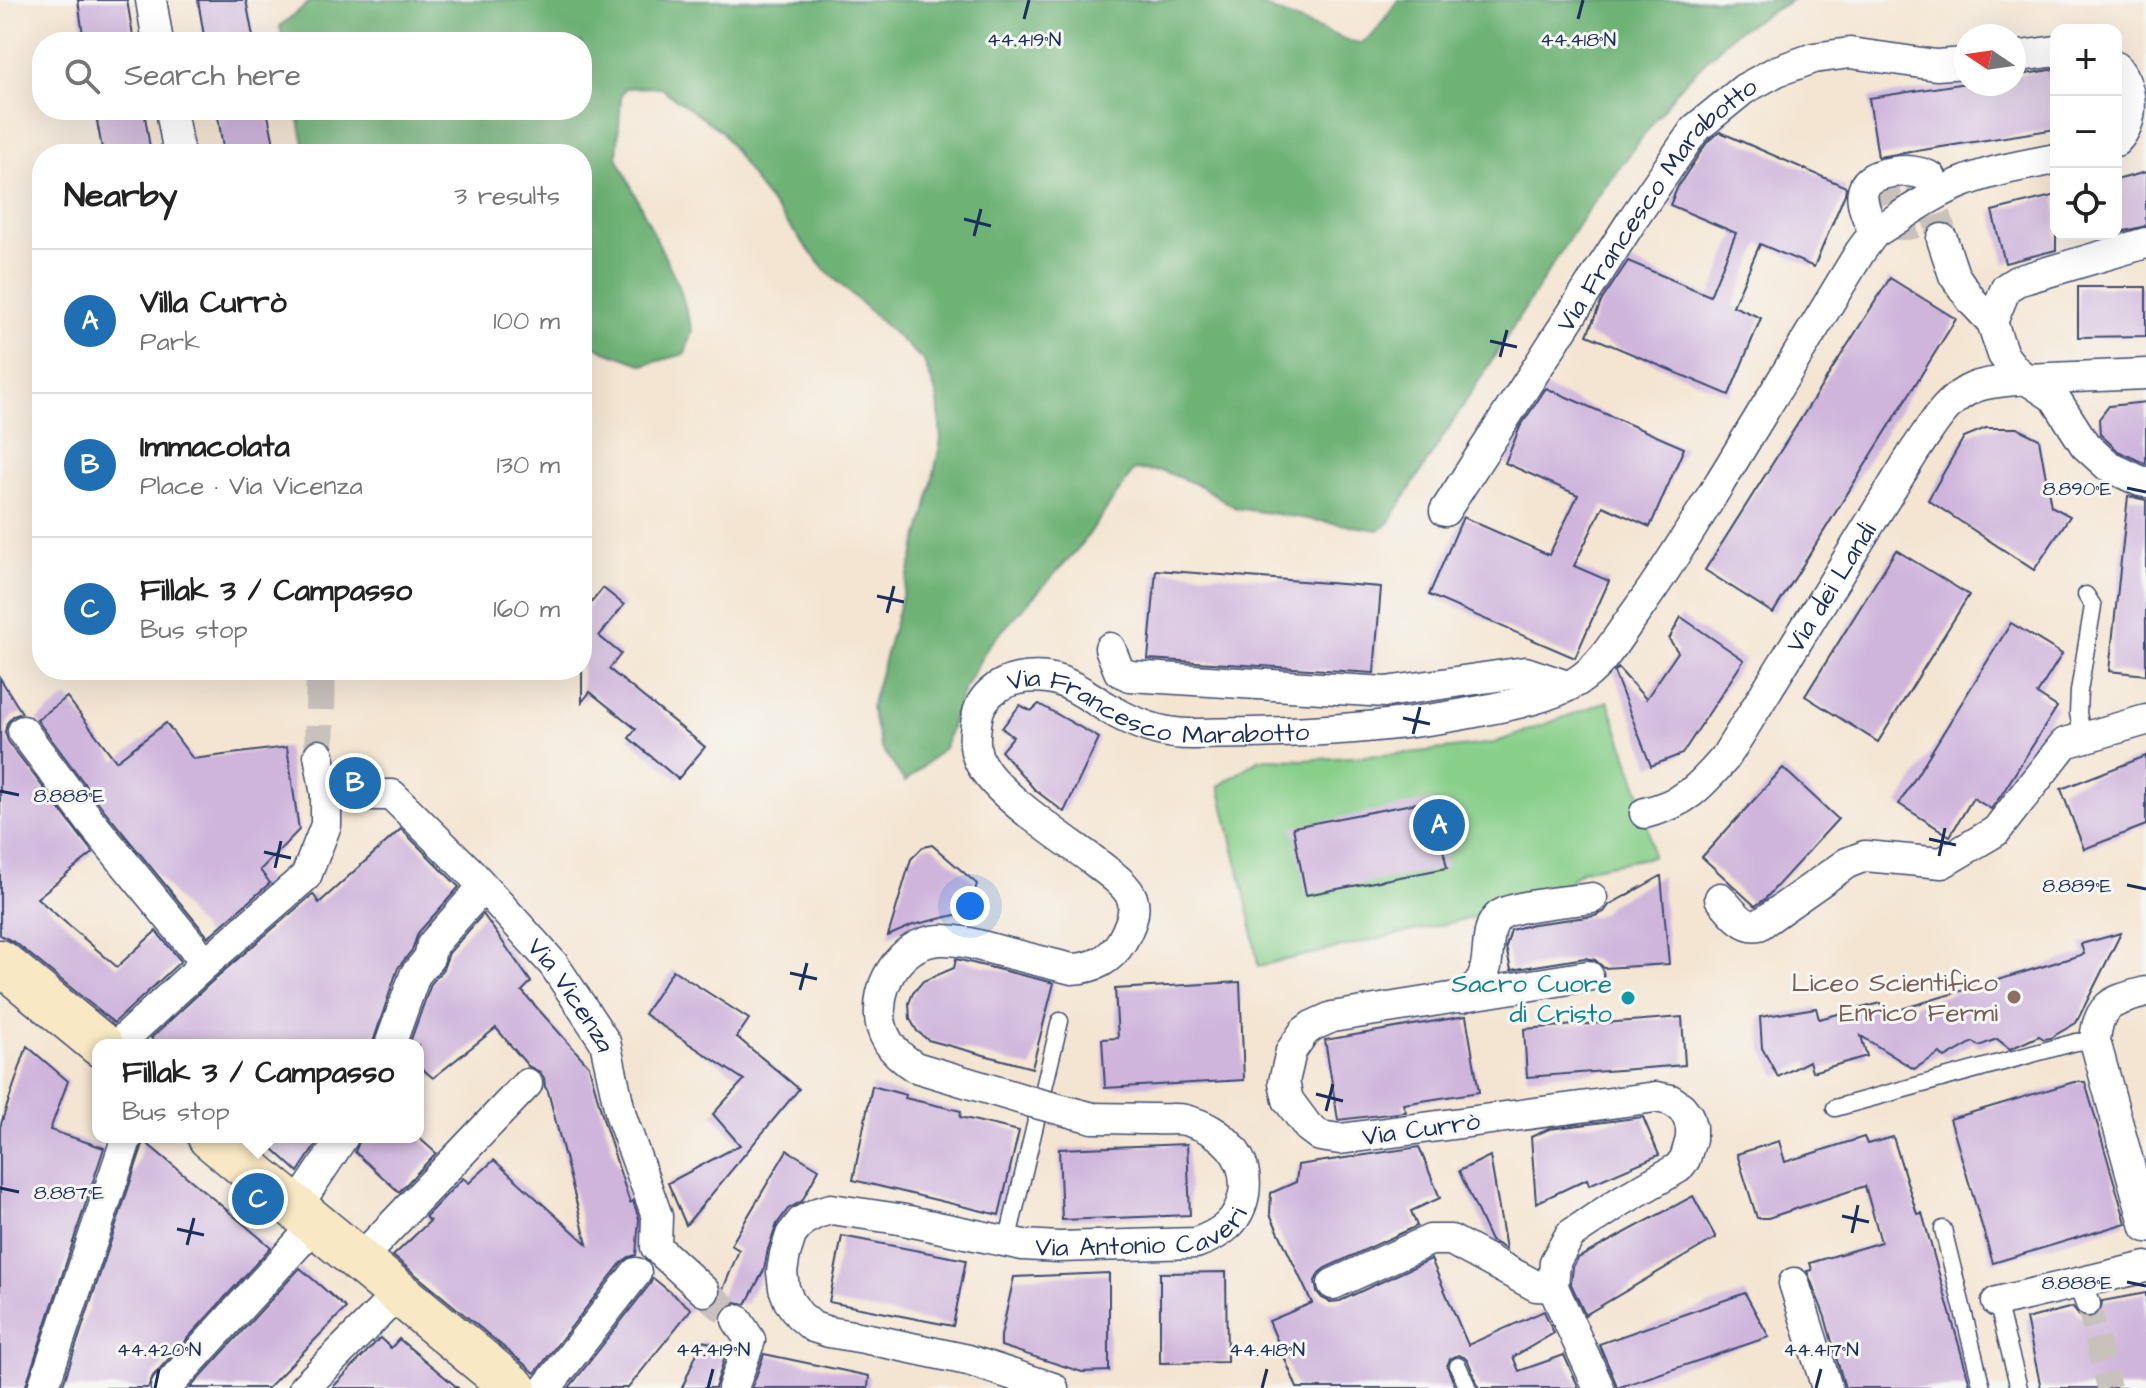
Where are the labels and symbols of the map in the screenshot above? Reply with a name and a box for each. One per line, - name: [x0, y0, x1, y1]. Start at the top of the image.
- north arrow: [1954, 24, 2026, 96]
- text: 44.419°N: [987, 26, 1061, 54]
- text: 44.418°N: [1540, 26, 1616, 54]
- street label: Via Francesco Marabotto: [1548, 68, 1764, 339]
- text: 8.890°E: [2043, 475, 2112, 503]
- street label: Via dei Landi: [1777, 516, 1885, 660]
- street label: Via Francesco Marabotto: [1003, 660, 1311, 753]
- pin: B: [329, 753, 381, 813]
- text: 8.888°E: [34, 782, 105, 810]
- pin: A: [1413, 795, 1465, 855]
- text: 8.889°E: [2042, 872, 2112, 900]
- your location: [950, 886, 990, 926]
- street label: Via Vicenza: [519, 930, 624, 1055]
- place label: Liceo Scientifico Enrico Fermi: [1791, 965, 1998, 1031]
- place label: Sacro Cuore di Cristo: [1452, 966, 1612, 1032]
- marker: Liceo Scientifico Enrico Fermi: [2005, 988, 2023, 1006]
- marker: Sacro Cuore di Cristo: [1619, 989, 1637, 1007]
- street label: Via Currò: [1360, 1103, 1483, 1155]
- pin: C: [232, 1169, 284, 1229]
- text: 8.887°E: [34, 1179, 104, 1207]
- street label: Via Antonio Caveri: [1034, 1201, 1257, 1266]
- text: 8.888°E: [2042, 1269, 2113, 1297]
- text: 44.420°N: [117, 1336, 201, 1364]
- text: 44.419°N: [676, 1336, 750, 1364]
- text: 44.418°N: [1229, 1336, 1305, 1364]
- text: 44.417°N: [1783, 1336, 1859, 1364]

